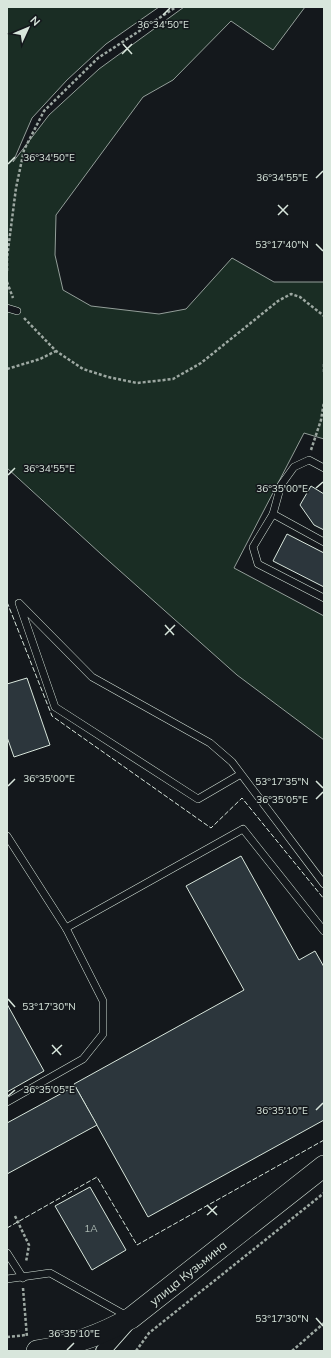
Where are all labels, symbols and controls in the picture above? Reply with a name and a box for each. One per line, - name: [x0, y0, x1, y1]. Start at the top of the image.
- north arrow: [8, 8, 48, 48]
- text: N: [27, 13, 43, 29]
- text: 36°34'50"E: [137, 18, 189, 31]
- text: 36°34'50"E: [23, 151, 75, 164]
- text: 36°34'55"E: [256, 171, 308, 184]
- text: 53°17'40"N: [255, 238, 309, 251]
- text: 36°34'55"E: [23, 462, 75, 475]
- text: 36°35'00"E: [256, 482, 308, 495]
- text: 36°35'00"E: [23, 772, 75, 785]
- text: 53°17'35"N: [255, 775, 309, 788]
- text: 36°35'05"E: [256, 793, 308, 806]
- text: 53°17'30"N: [22, 1000, 76, 1013]
- text: 36°35'05"E: [23, 1083, 75, 1096]
- text: 36°35'10"E: [256, 1104, 308, 1117]
- house number: 1А: [84, 1222, 98, 1235]
- street label: улица Кузьмина: [147, 1237, 229, 1309]
- text: 53°17'30"N: [255, 1312, 309, 1325]
- text: 36°35'10"E: [48, 1327, 100, 1340]

